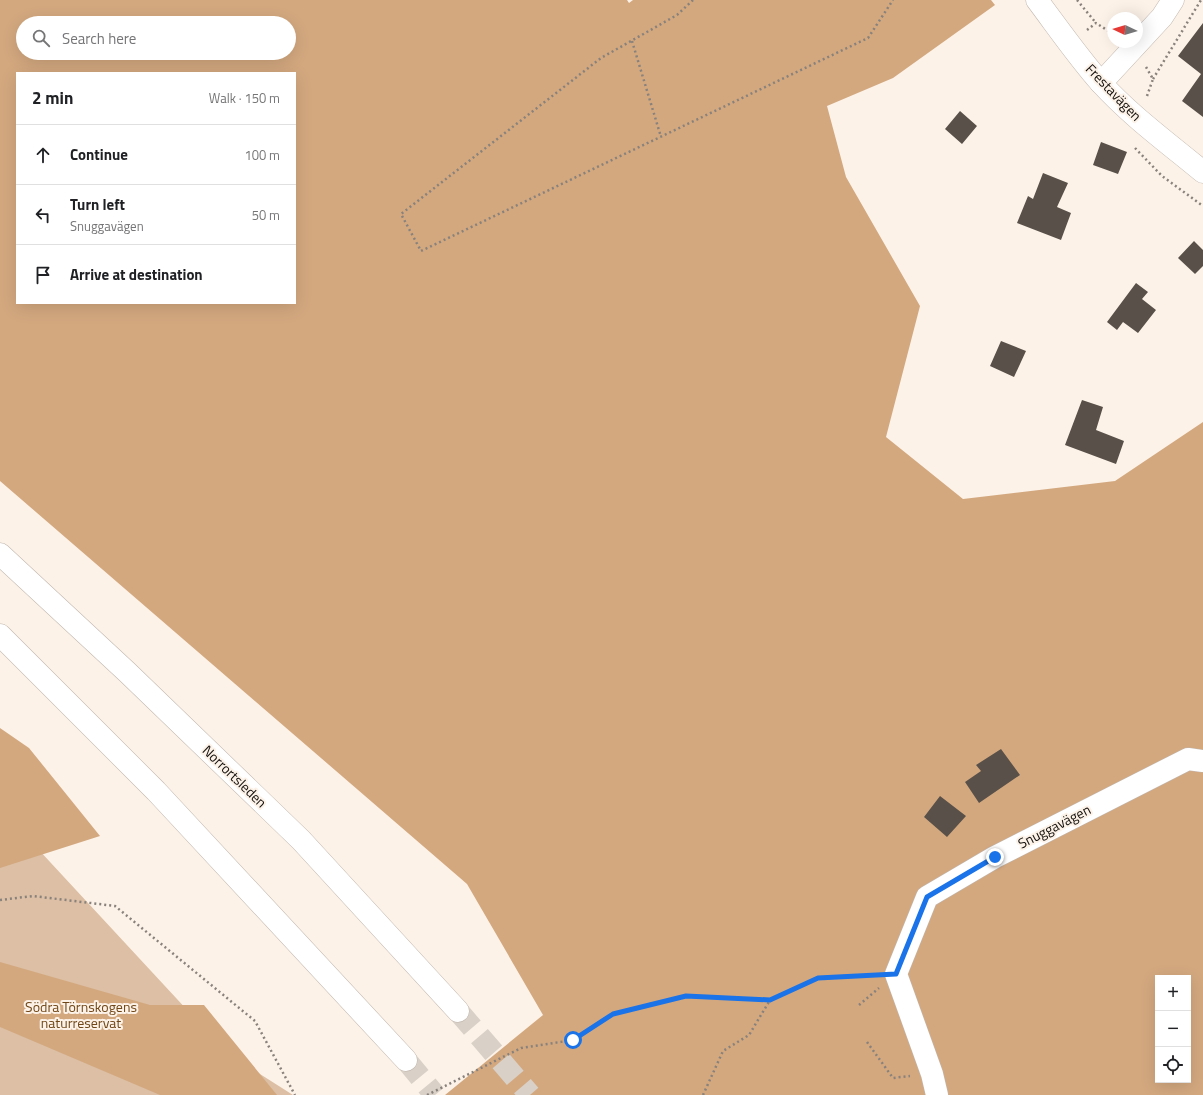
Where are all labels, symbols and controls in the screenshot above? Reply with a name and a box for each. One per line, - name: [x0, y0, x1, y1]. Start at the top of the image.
- north arrow: [1107, 12, 1143, 48]
- search box: [16, 16, 296, 60]
- icon: search: [30, 27, 52, 49]
- text: Search here: [62, 27, 136, 50]
- street label: Frestavägen: [1081, 59, 1147, 125]
- text: 2 min: [32, 85, 73, 111]
- text: Walk · 150 m: [209, 88, 280, 108]
- text: Continue: [70, 143, 128, 166]
- icon: ahead: [32, 144, 54, 166]
- text: 100 m: [244, 145, 280, 165]
- text: Turn left: [70, 193, 125, 216]
- icon: left: [32, 204, 54, 226]
- text: 50 m: [252, 205, 280, 225]
- text: Snuggavägen: [70, 216, 144, 236]
- text: Arrive at destination: [70, 263, 203, 286]
- icon: arrive: [32, 264, 54, 286]
- street label: Norrortsleden: [198, 740, 272, 812]
- street label: Snuggavägen: [1014, 799, 1094, 853]
- route end: [986, 848, 1004, 866]
- map controls: [1155, 975, 1191, 1083]
- button: +: [1155, 975, 1191, 1011]
- park label: Södra Törnskogens naturreservat: [25, 996, 137, 1033]
- button: −: [1155, 1011, 1191, 1047]
- route start: [564, 1031, 582, 1049]
- button: locate: [1155, 1047, 1191, 1083]

